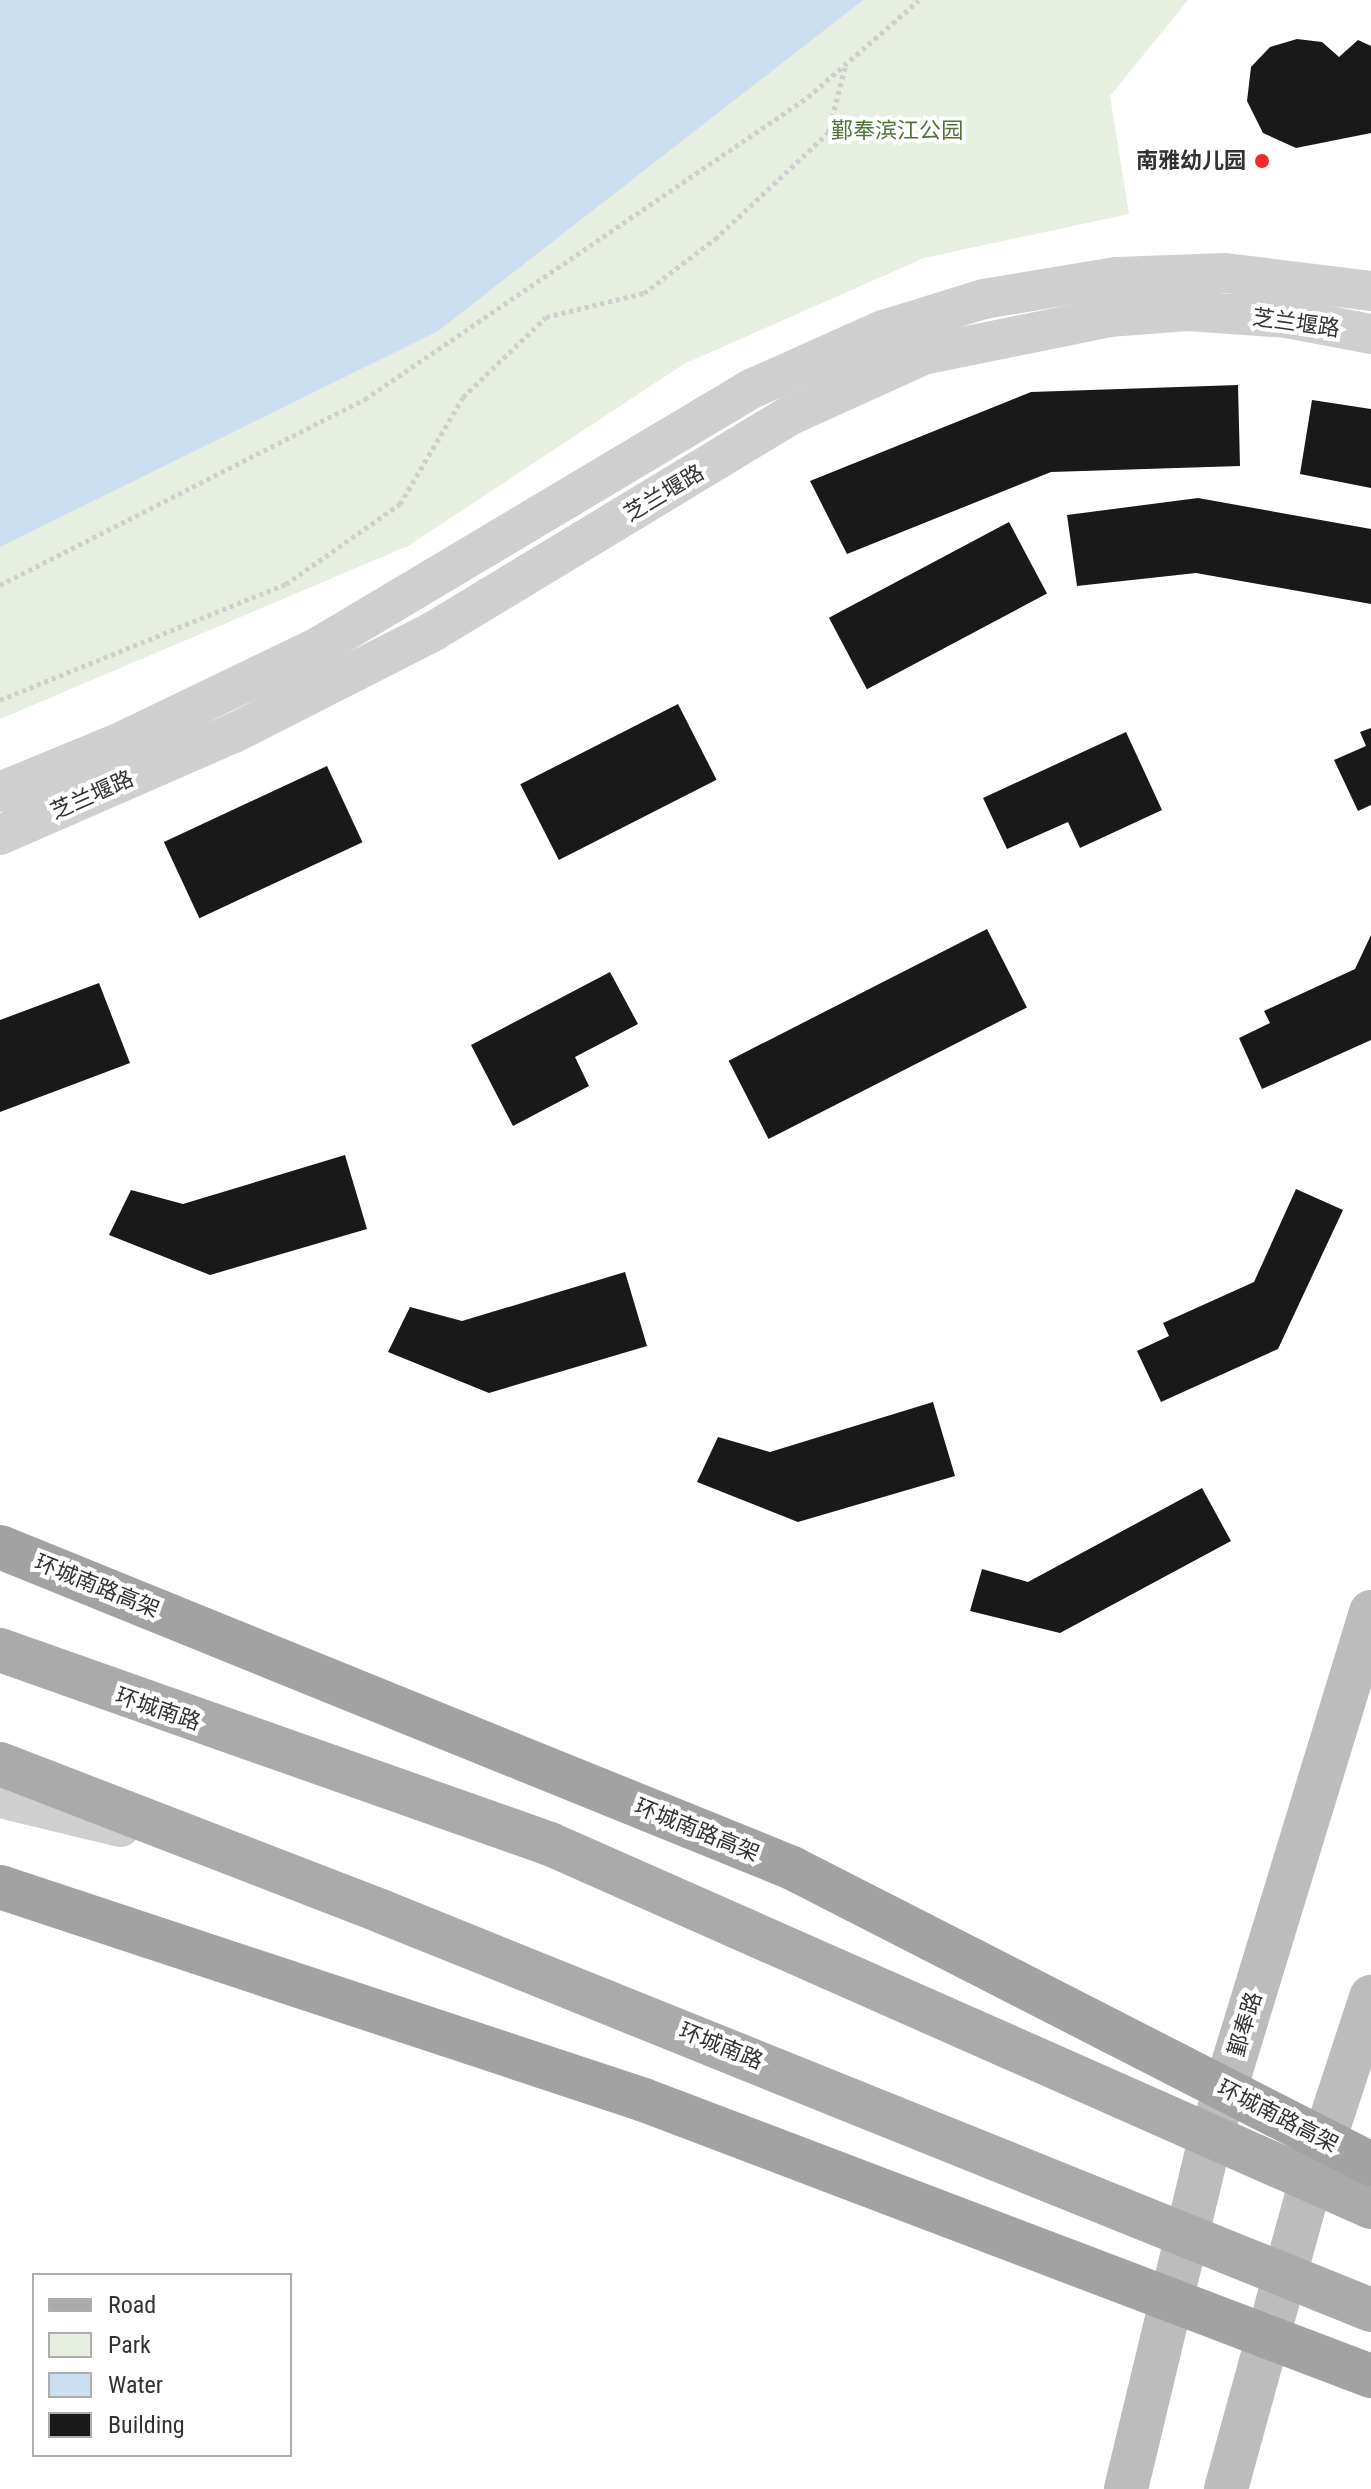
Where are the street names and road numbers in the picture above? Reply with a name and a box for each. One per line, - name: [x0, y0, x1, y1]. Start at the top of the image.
- street label: 芝兰堰路: [1251, 304, 1341, 342]
- street label: 芝兰堰路: [619, 459, 709, 527]
- street label: 芝兰堰路: [46, 765, 138, 825]
- street label: 环城南路高架: [31, 1549, 163, 1623]
- street label: 环城南路: [112, 1682, 204, 1736]
- street label: 环城南路高架: [631, 1793, 763, 1867]
- street label: 鄞奉路: [1223, 1989, 1267, 2059]
- street label: 环城南路: [675, 2017, 767, 2075]
- street label: 环城南路高架: [1213, 2074, 1343, 2158]

